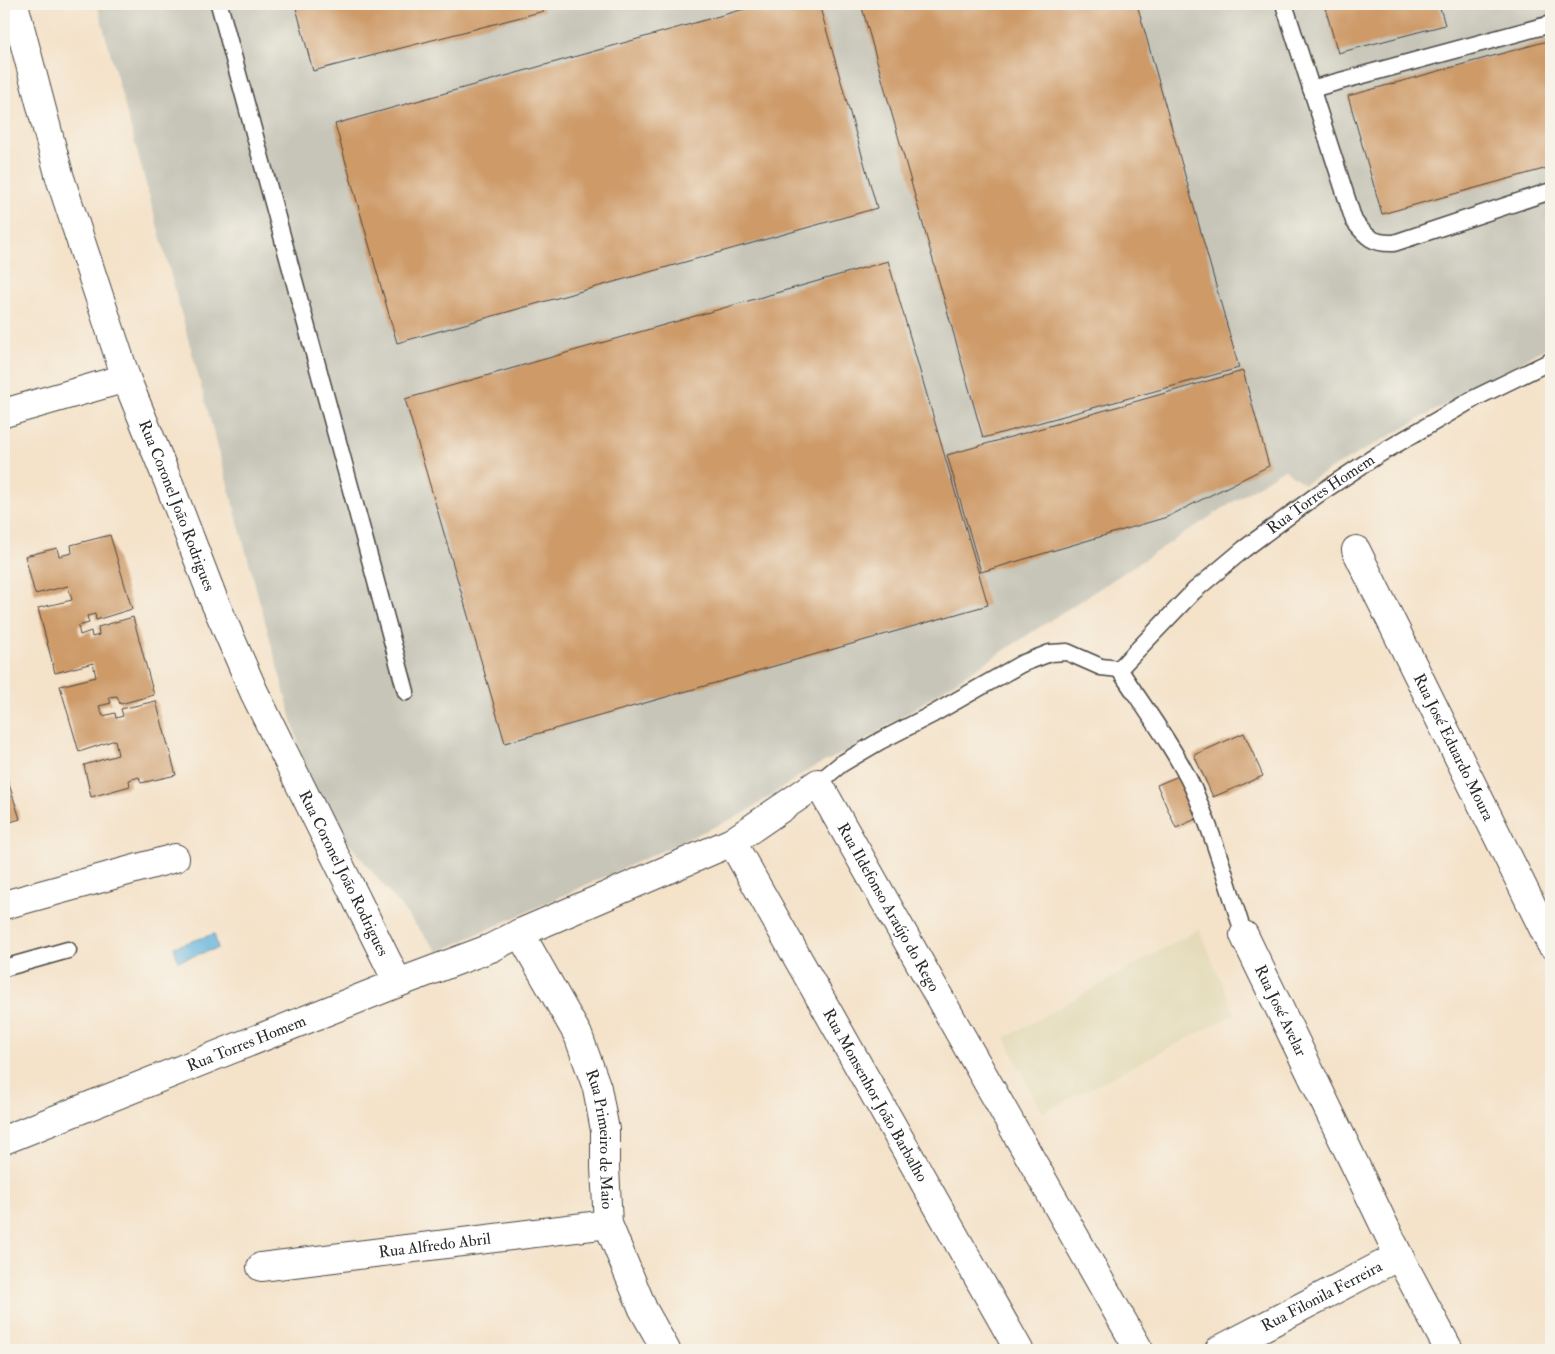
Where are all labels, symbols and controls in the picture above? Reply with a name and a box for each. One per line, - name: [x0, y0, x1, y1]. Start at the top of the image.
- street label: Rua Coronel João Rodrigues: [134, 417, 219, 594]
- street label: Rua Torres Homem: [1263, 449, 1379, 538]
- street label: Rua José Eduardo Moura: [1409, 670, 1499, 824]
- street label: Rua Coronel João Rodrigues: [294, 787, 393, 959]
- street label: Rua Ildefonso Araújo do Rego: [833, 819, 944, 995]
- street label: Rua José Avelar: [1250, 962, 1311, 1060]
- street label: Rua Monsenhor João Barbalho: [818, 1005, 932, 1186]
- street label: Rua Torres Homem: [184, 1010, 310, 1076]
- street label: Rua Primeiro de Maio: [581, 1067, 617, 1210]
- street label: Rua Alfredo Abril: [377, 1229, 492, 1262]
- street label: Rua Filonila Ferreira: [1258, 1256, 1386, 1336]

